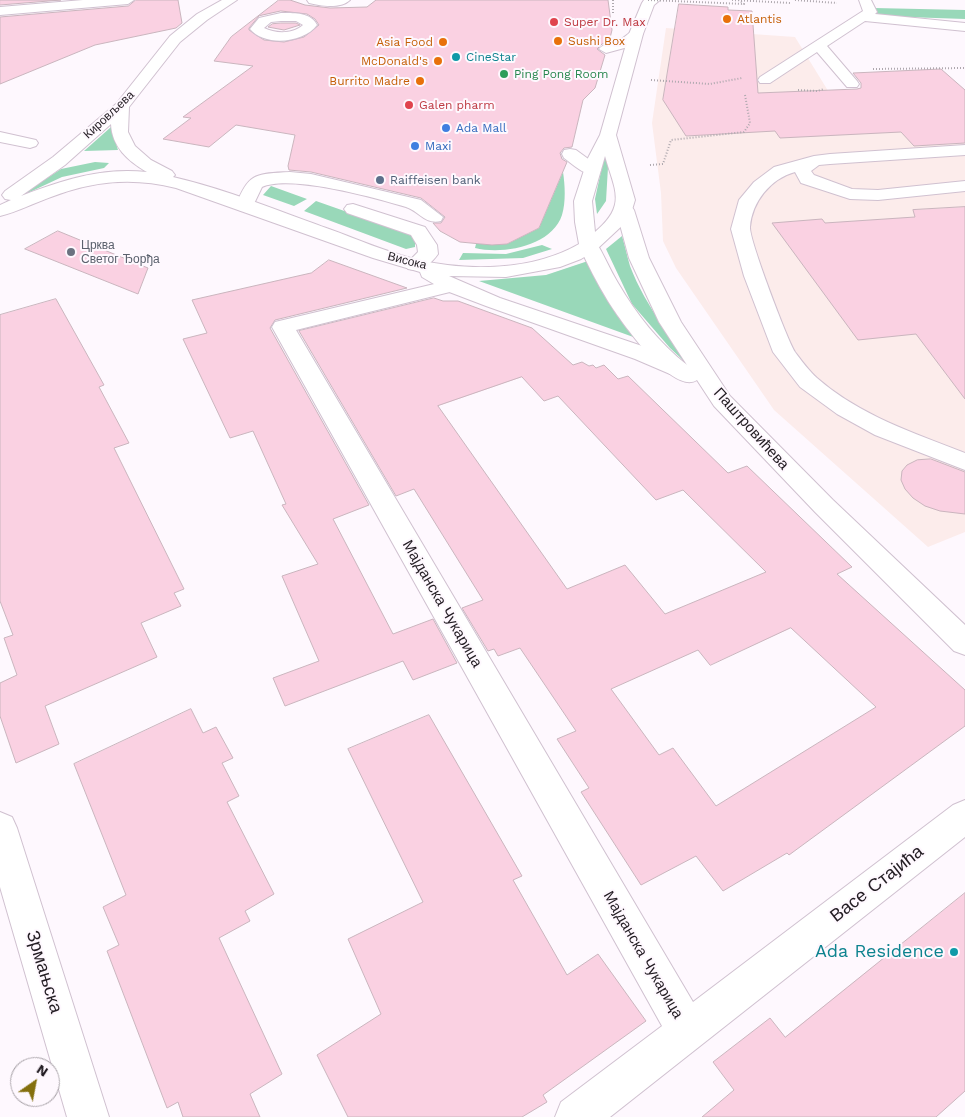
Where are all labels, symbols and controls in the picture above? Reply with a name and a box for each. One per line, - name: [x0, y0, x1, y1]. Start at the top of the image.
- place label: Atlantis: [737, 12, 782, 26]
- marker: Atlantis: [721, 13, 733, 25]
- place label: Super Dr. Max: [564, 15, 646, 29]
- marker: Super Dr. Max: [548, 16, 560, 28]
- place label: Sushi Box: [568, 34, 625, 48]
- place label: Asia Food: [376, 35, 433, 49]
- marker: Sushi Box: [552, 35, 564, 47]
- marker: Asia Food: [437, 36, 449, 48]
- place label: CineStar: [466, 50, 516, 64]
- marker: CineStar: [450, 51, 462, 63]
- place label: McDonald's: [361, 54, 428, 68]
- marker: McDonald's: [432, 55, 444, 67]
- place label: Ping Pong Room: [514, 67, 608, 81]
- marker: Ping Pong Room: [498, 68, 510, 80]
- place label: Burrito Madre: [329, 74, 410, 88]
- marker: Burrito Madre: [414, 75, 426, 87]
- street label: Кировљева: [81, 88, 137, 142]
- place label: Galen pharm: [419, 98, 495, 112]
- marker: Galen pharm: [403, 99, 415, 111]
- place label: Ada Mall: [456, 121, 507, 135]
- marker: Ada Mall: [440, 122, 452, 134]
- place label: Maxi: [425, 139, 452, 153]
- marker: Maxi: [409, 140, 421, 152]
- place label: Raiffeisen bank: [390, 173, 481, 187]
- marker: Raiffeisen bank: [374, 174, 386, 186]
- place label: Црква Светог Ђорђа: [81, 238, 160, 266]
- marker: Црква Светог Ђорђа: [65, 246, 77, 258]
- street label: Висока: [386, 249, 428, 273]
- street label: Паштровићева: [710, 384, 792, 474]
- street label: Мајданска Чукарица: [398, 537, 486, 671]
- street label: Васе Стајића: [826, 841, 928, 927]
- street label: Мајданска Чукарица: [599, 888, 687, 1022]
- street label: Зрмањска: [21, 928, 67, 1016]
- place label: Ada Residence: [815, 941, 944, 963]
- marker: Ada Residence: [948, 946, 960, 958]
- north arrow: [10, 1057, 60, 1107]
- text: N: [34, 1061, 51, 1080]

